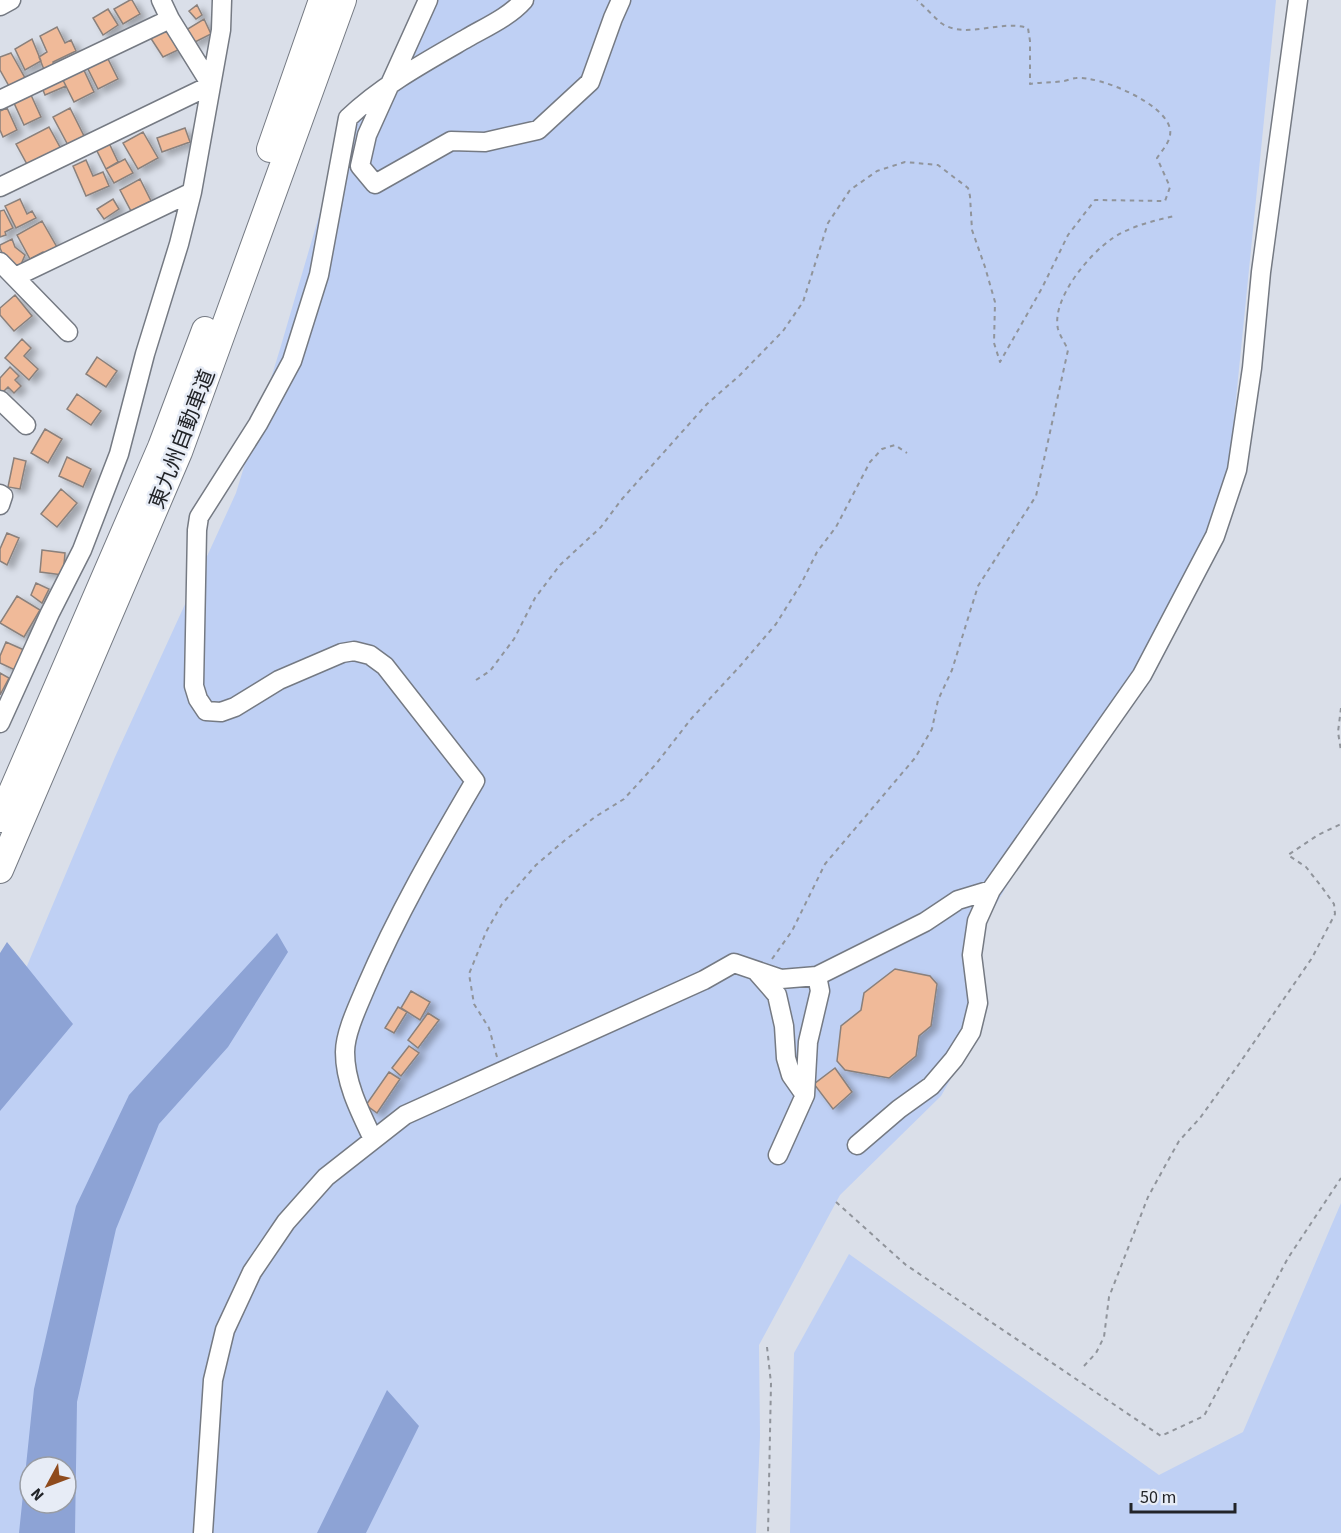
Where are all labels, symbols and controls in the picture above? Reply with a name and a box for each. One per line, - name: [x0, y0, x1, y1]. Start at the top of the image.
- street label: 東九州自動車道: [142, 365, 222, 513]
- north arrow: [18, 1455, 78, 1515]
- scale bar: [1131, 1476, 1234, 1514]
- text: N: [26, 1483, 49, 1505]
- text: 50 m: [1140, 1485, 1176, 1510]

